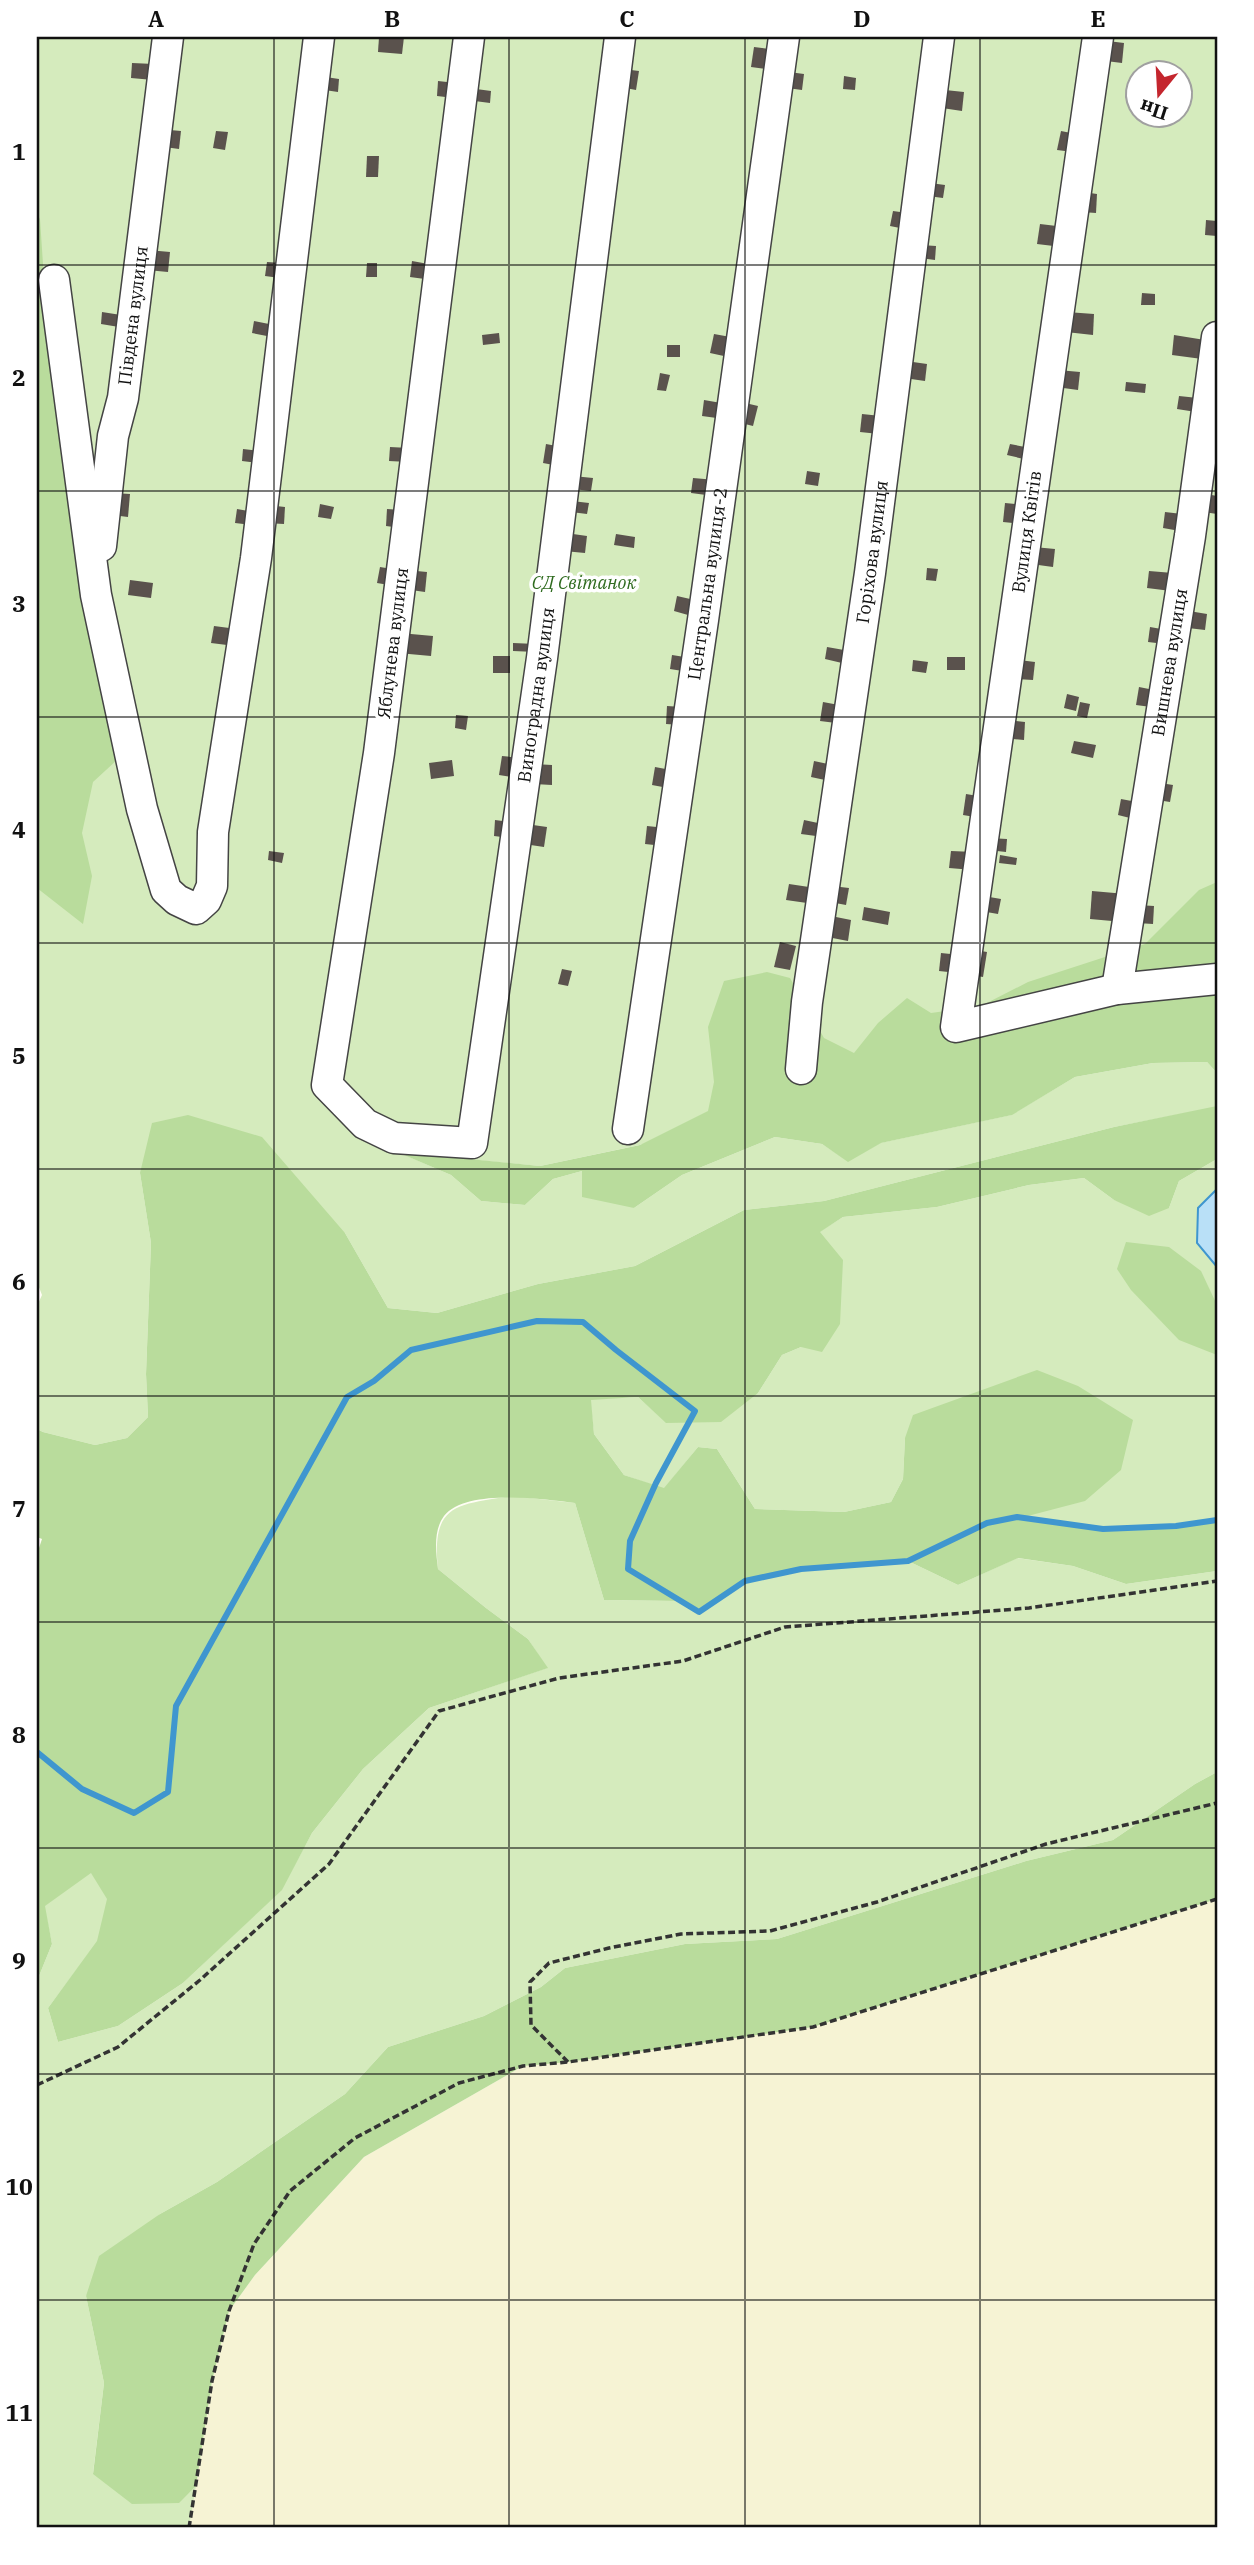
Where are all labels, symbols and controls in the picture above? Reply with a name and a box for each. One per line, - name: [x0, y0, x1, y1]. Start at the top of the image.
- text: A: [148, 3, 164, 33]
- text: B: [384, 3, 400, 33]
- text: C: [619, 3, 635, 33]
- text: D: [853, 3, 871, 33]
- text: E: [1090, 3, 1106, 33]
- north arrow: [1124, 60, 1194, 130]
- text: Пн: [1136, 94, 1171, 126]
- text: 1: [12, 136, 26, 166]
- street label: Південа вулиця: [113, 245, 153, 386]
- text: 2: [12, 362, 26, 392]
- street label: Вулиця Квітів: [1007, 469, 1046, 595]
- street label: Горіхова вулиця: [851, 479, 893, 625]
- street label: Центральна вулиця-2: [682, 486, 732, 682]
- street label: Яблунева вулиця: [372, 566, 413, 720]
- park label: СД Світанок: [532, 571, 636, 594]
- street label: Вишнева вулиця: [1146, 587, 1192, 738]
- text: 3: [12, 588, 26, 618]
- street label: Виноградна вулиця: [512, 606, 559, 784]
- text: 4: [12, 814, 26, 844]
- text: 5: [12, 1040, 26, 1070]
- text: 6: [12, 1266, 26, 1296]
- text: 7: [12, 1493, 26, 1523]
- text: 8: [12, 1719, 26, 1749]
- text: 9: [12, 1945, 26, 1975]
- text: 10: [5, 2171, 33, 2201]
- text: 11: [5, 2397, 33, 2427]

